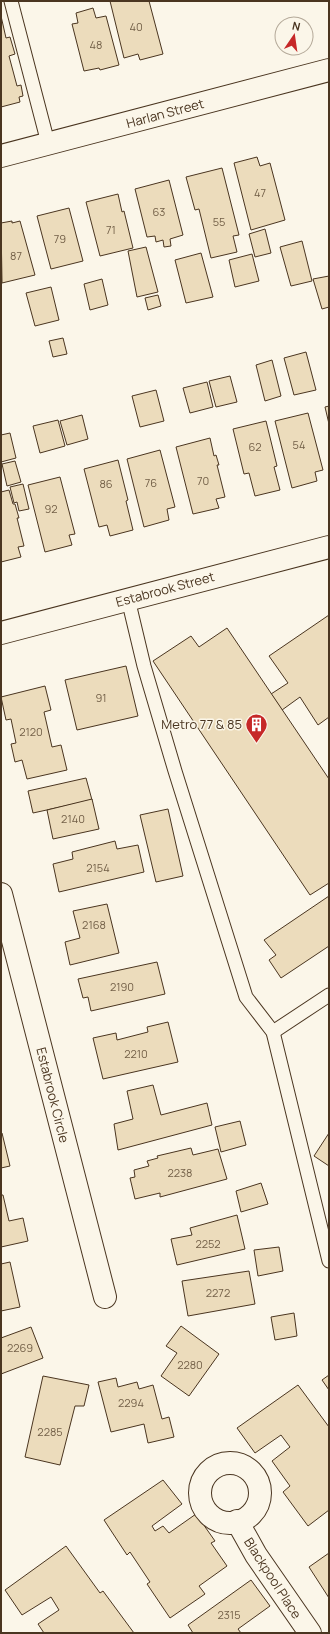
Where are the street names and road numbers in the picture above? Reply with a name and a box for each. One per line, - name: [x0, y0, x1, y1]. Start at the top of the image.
- street label: Harlan Street: [124, 94, 206, 132]
- street label: Estabrook Street: [114, 567, 216, 611]
- street label: Estabrook Circle: [32, 1045, 74, 1145]
- street label: Blackpool Place: [240, 1534, 306, 1622]

